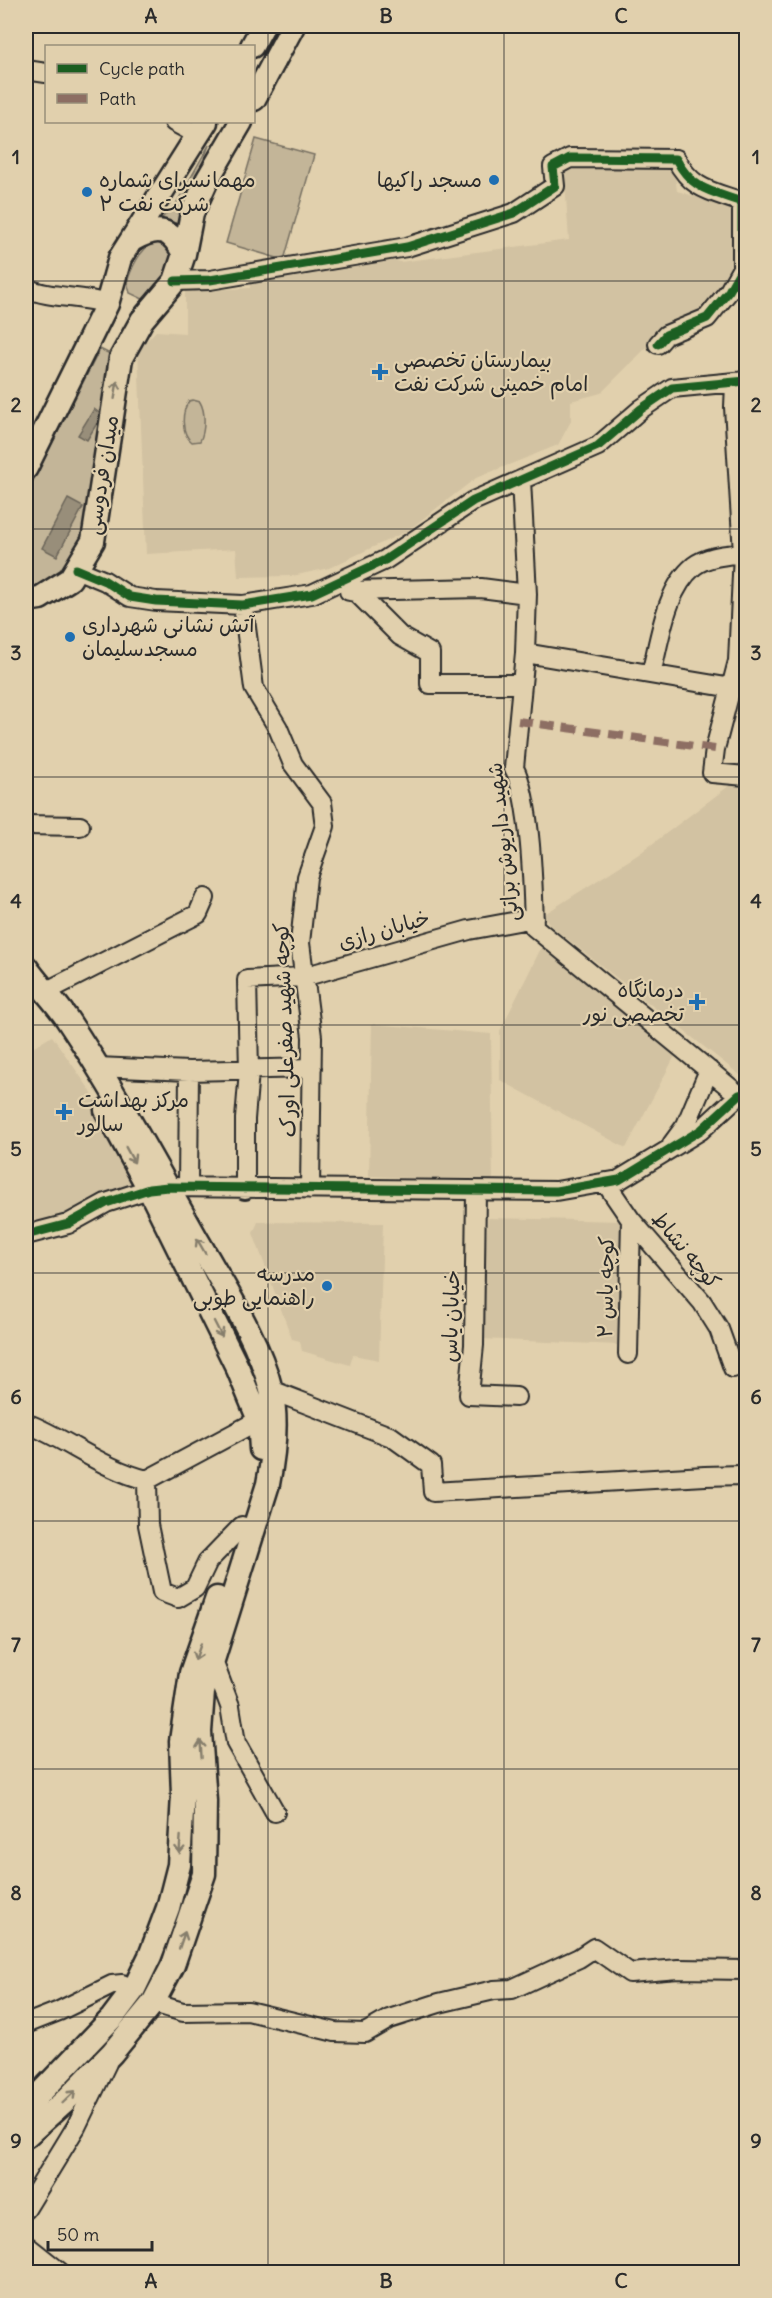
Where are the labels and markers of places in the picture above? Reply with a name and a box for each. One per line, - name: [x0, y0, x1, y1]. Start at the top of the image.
- place label: مهمانسرای شماره ۲ شرکت نفت: [99, 166, 256, 217]
- place label: مسجد راکیها: [377, 166, 482, 193]
- marker: مسجد راکیها: [487, 173, 501, 187]
- marker: مهمانسرای شماره ۲ شرکت نفت: [80, 185, 94, 199]
- place label: بیمارستان تخصصی امام خمینی شرکت نفت: [394, 346, 588, 400]
- marker: بیمارستان تخصصی امام خمینی شرکت نفت: [371, 363, 389, 381]
- place label: آتش نشانی شهرداری مسجدسلیمان: [82, 611, 255, 662]
- marker: آتش نشانی شهرداری مسجدسلیمان: [63, 630, 77, 644]
- place label: درمانگاه تخصصی نور: [582, 976, 685, 1028]
- marker: درمانگاه تخصصی نور: [688, 993, 706, 1011]
- place label: مرکز بهداشت سالور: [76, 1086, 189, 1138]
- marker: مرکز بهداشت سالور: [55, 1103, 73, 1121]
- place label: مدرسه راهنمایی طوبی: [193, 1260, 315, 1312]
- marker: مدرسه راهنمایی طوبی: [320, 1279, 334, 1293]

